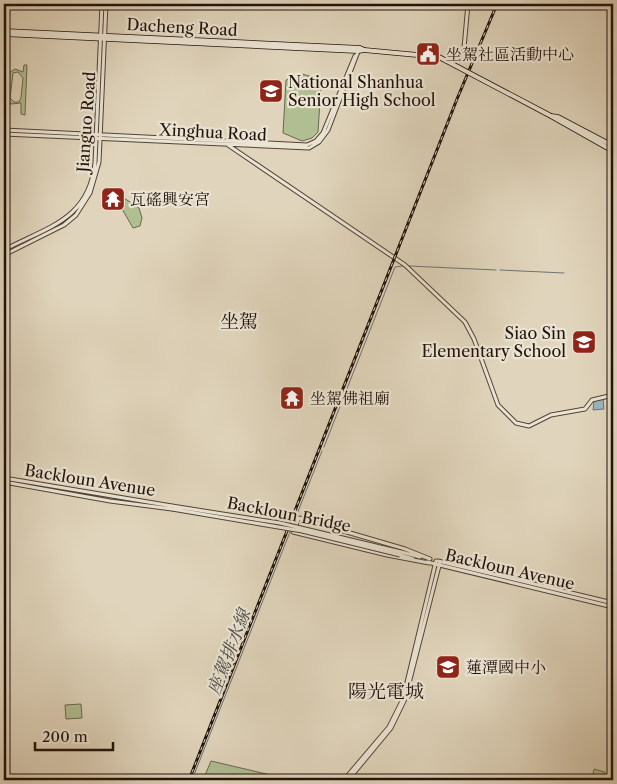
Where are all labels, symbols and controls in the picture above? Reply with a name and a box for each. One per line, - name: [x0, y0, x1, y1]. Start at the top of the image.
- street label: Dacheng Road: [126, 14, 238, 40]
- public building icon: 坐駕社區活動中心: [415, 41, 441, 67]
- place label: 坐駕社區活動中心: [446, 44, 574, 64]
- street label: Jianguo Road: [72, 71, 100, 176]
- place label: National Shanhua Senior High School: [288, 72, 436, 110]
- school or university icon: National Shanhua Senior High School: [258, 78, 284, 104]
- street label: Xinghua Road: [158, 119, 268, 145]
- temple icon: 瓦磘興安宮: [100, 186, 126, 212]
- place label: 瓦磘興安宮: [130, 189, 210, 209]
- district label: 坐駕: [220, 310, 258, 333]
- place label: Siao Sin Elementary School: [422, 323, 566, 361]
- school or university icon: Siao Sin Elementary School: [571, 329, 597, 355]
- temple icon: 坐駕佛祖廟: [279, 385, 305, 411]
- place label: 坐駕佛祖廟: [310, 388, 390, 408]
- street label: Backloun Avenue: [23, 460, 157, 500]
- street label: Backloun Bridge: [225, 492, 353, 536]
- street label: Backloun Avenue: [443, 544, 577, 594]
- water label: 座駕排水線: [203, 604, 256, 698]
- school or university icon: 蓮潭國中小: [435, 654, 461, 680]
- place label: 蓮潭國中小: [466, 657, 546, 677]
- district label: 陽光電城: [348, 680, 424, 703]
- scale bar: [35, 719, 112, 751]
- text: 200 m: [42, 727, 88, 746]

